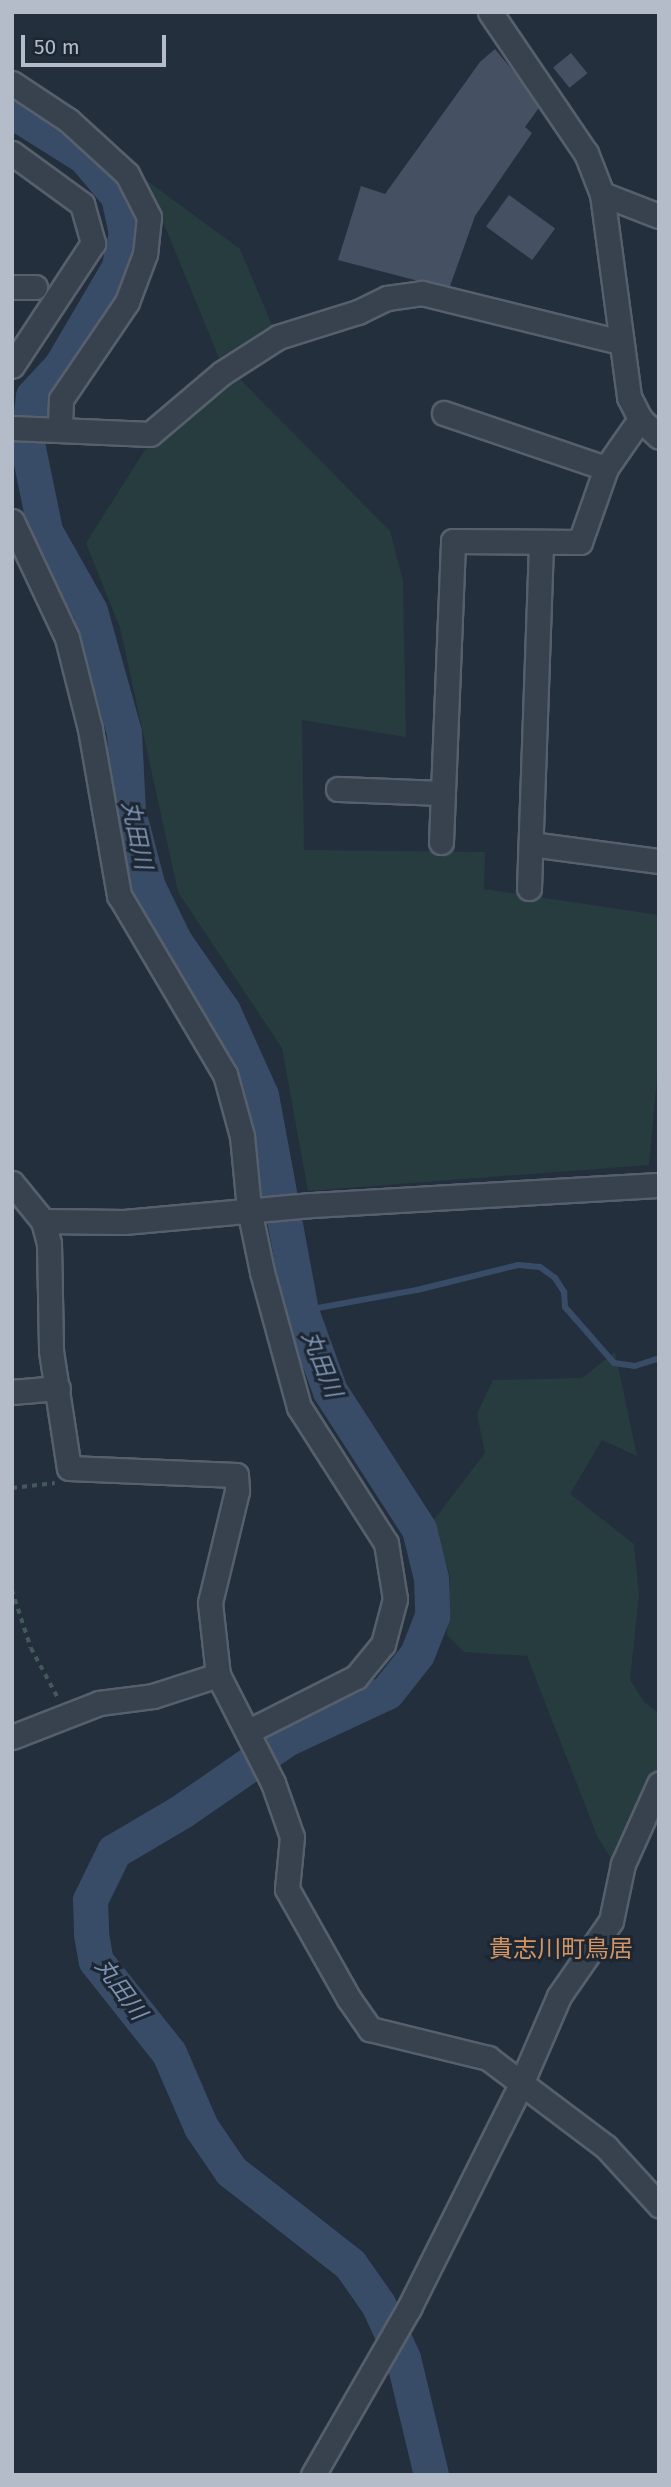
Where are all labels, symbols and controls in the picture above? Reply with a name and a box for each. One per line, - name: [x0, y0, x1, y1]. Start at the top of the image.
- scale bar: [24, 21, 170, 65]
- text: 50 m: [34, 34, 80, 60]
- water label: 丸田川: [116, 798, 158, 872]
- water label: 丸田川: [296, 1327, 348, 1401]
- district label: 貴志川町鳥居: [489, 1936, 633, 1964]
- water label: 丸田川: [90, 1953, 152, 2025]

